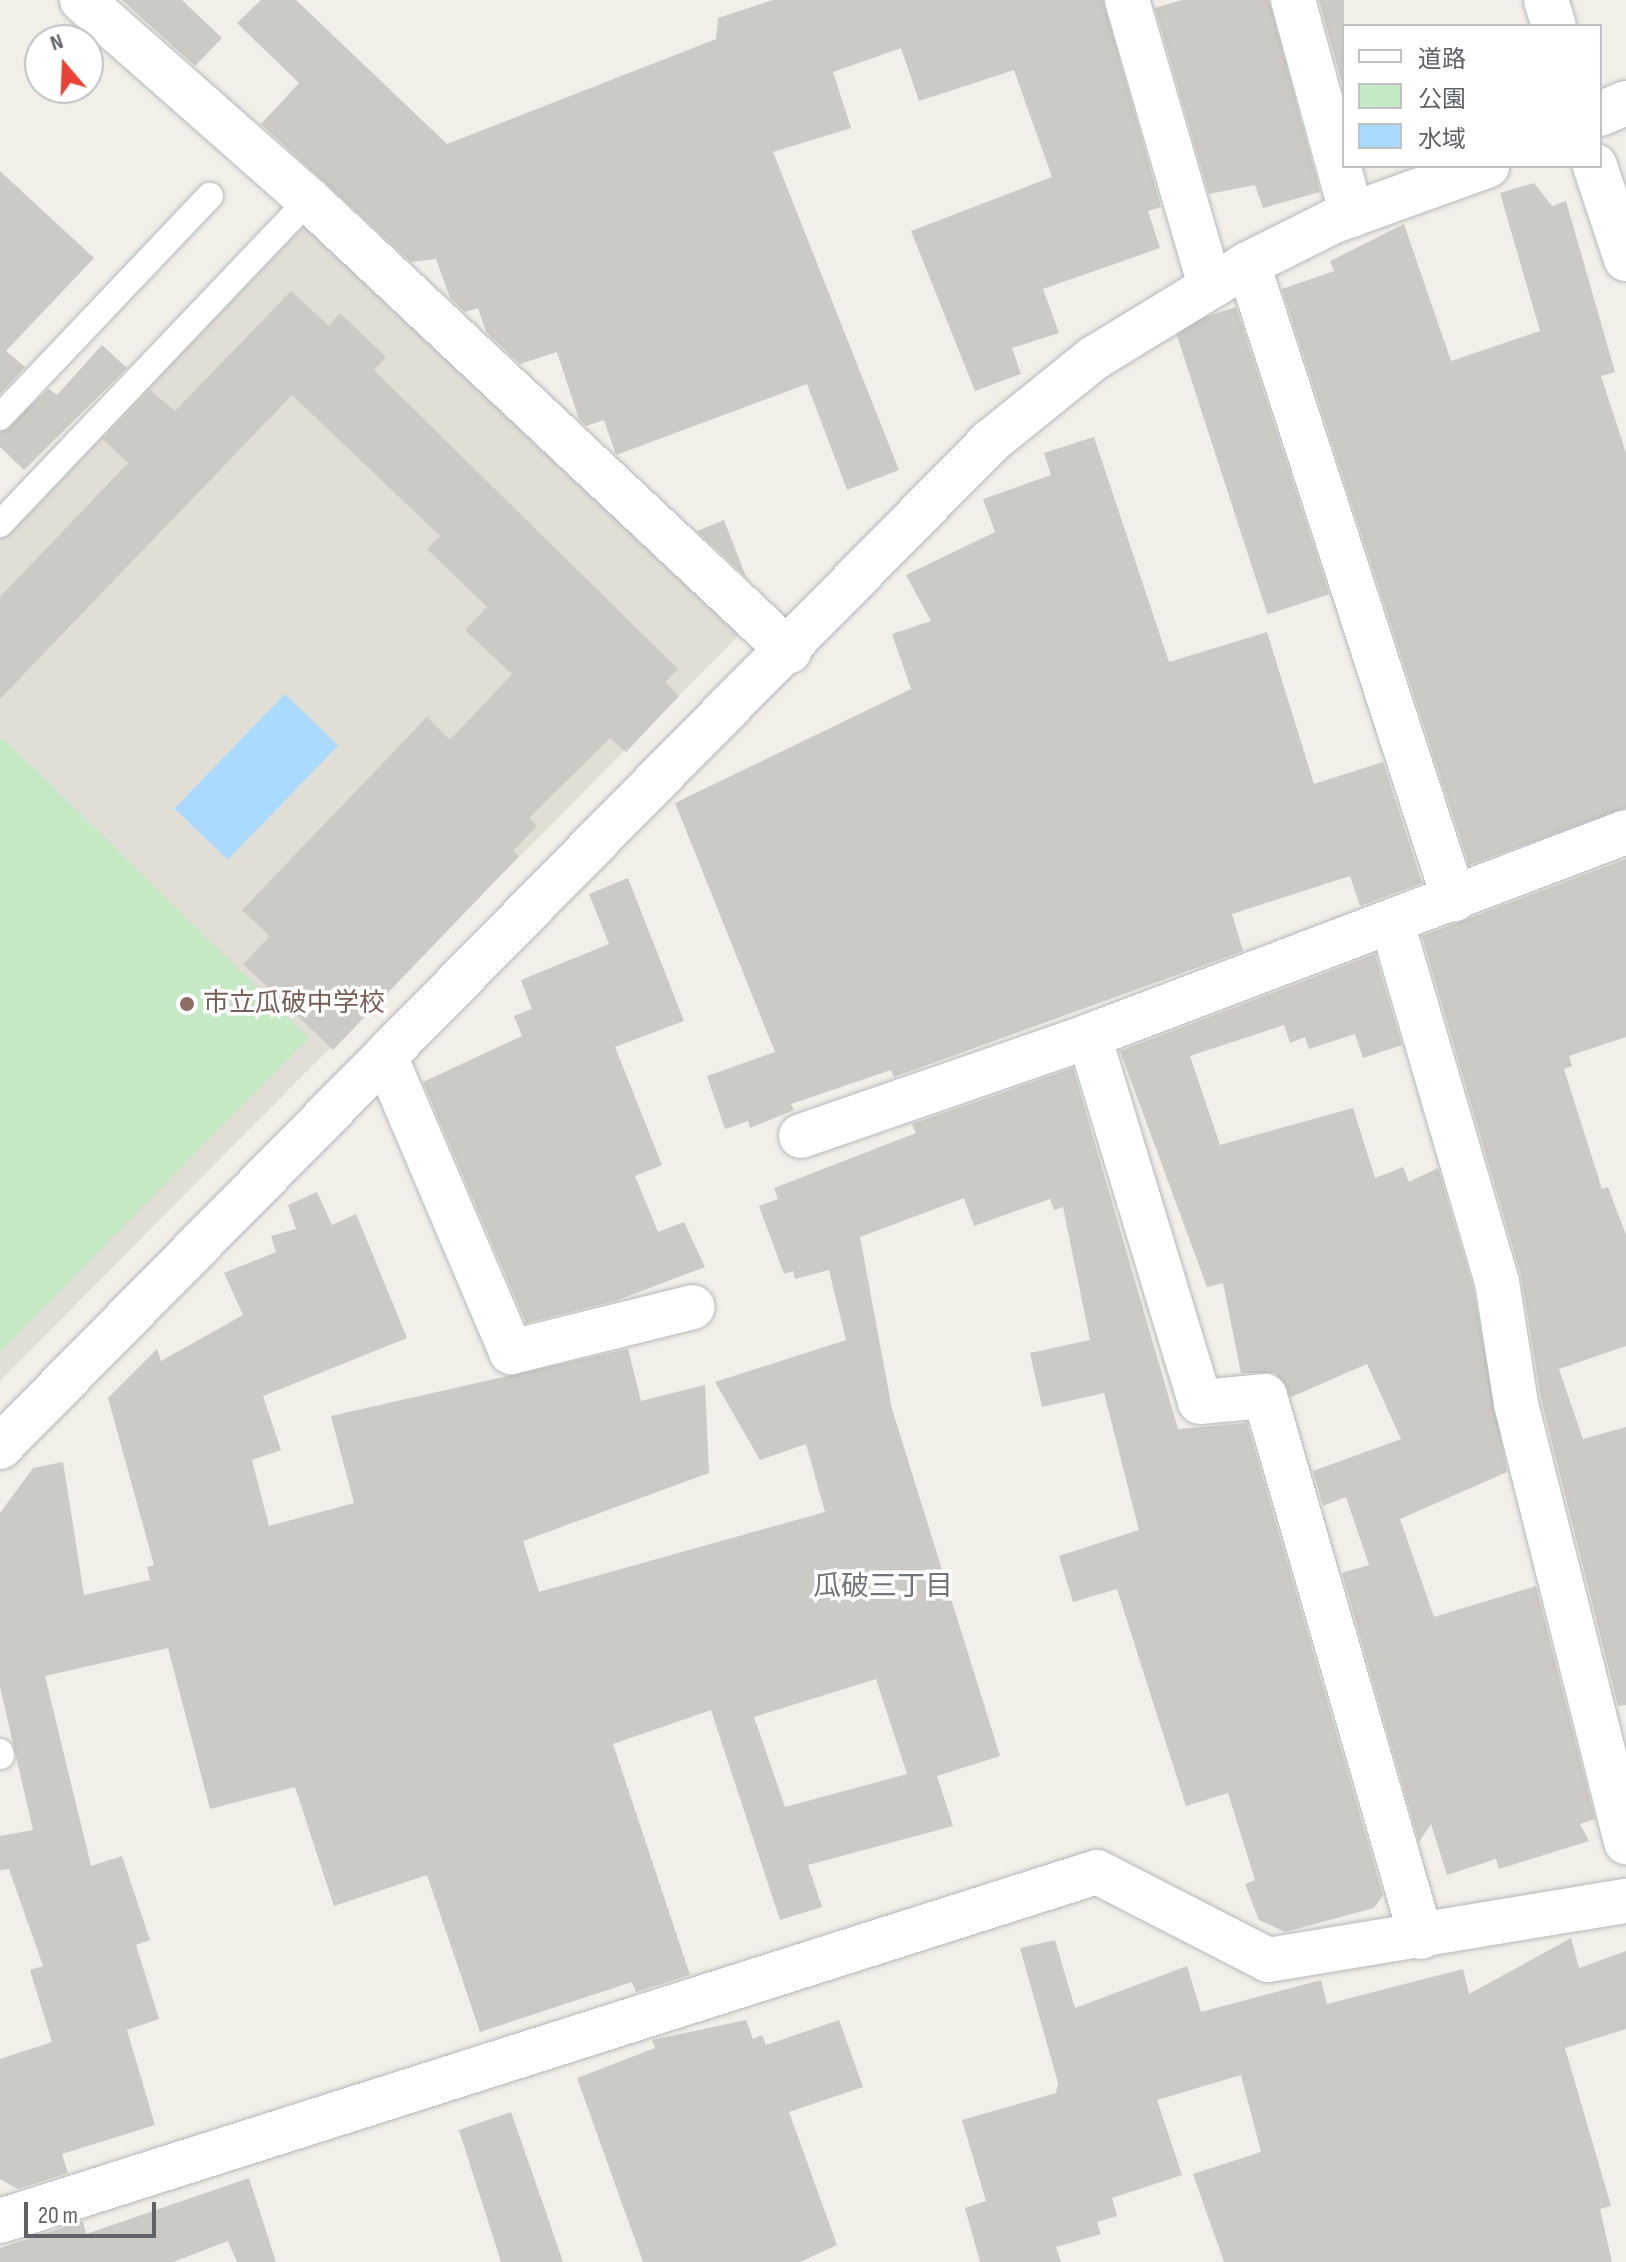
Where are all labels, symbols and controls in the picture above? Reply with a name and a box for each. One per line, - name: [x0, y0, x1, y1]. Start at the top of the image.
- north arrow: [24, 24, 104, 104]
- legend: [1342, 24, 1602, 168]
- text: N: [47, 28, 67, 57]
- text: 道路: [1418, 45, 1466, 74]
- text: 公園: [1418, 85, 1466, 114]
- text: 水域: [1418, 125, 1466, 154]
- place label: 市立瓜破中学校: [203, 988, 385, 1020]
- marker: 市立瓜破中学校: [178, 995, 196, 1013]
- district label: 瓜破三丁目: [813, 1570, 953, 1604]
- scale bar: [28, 2186, 160, 2236]
- text: 20 m: [38, 2201, 78, 2230]

